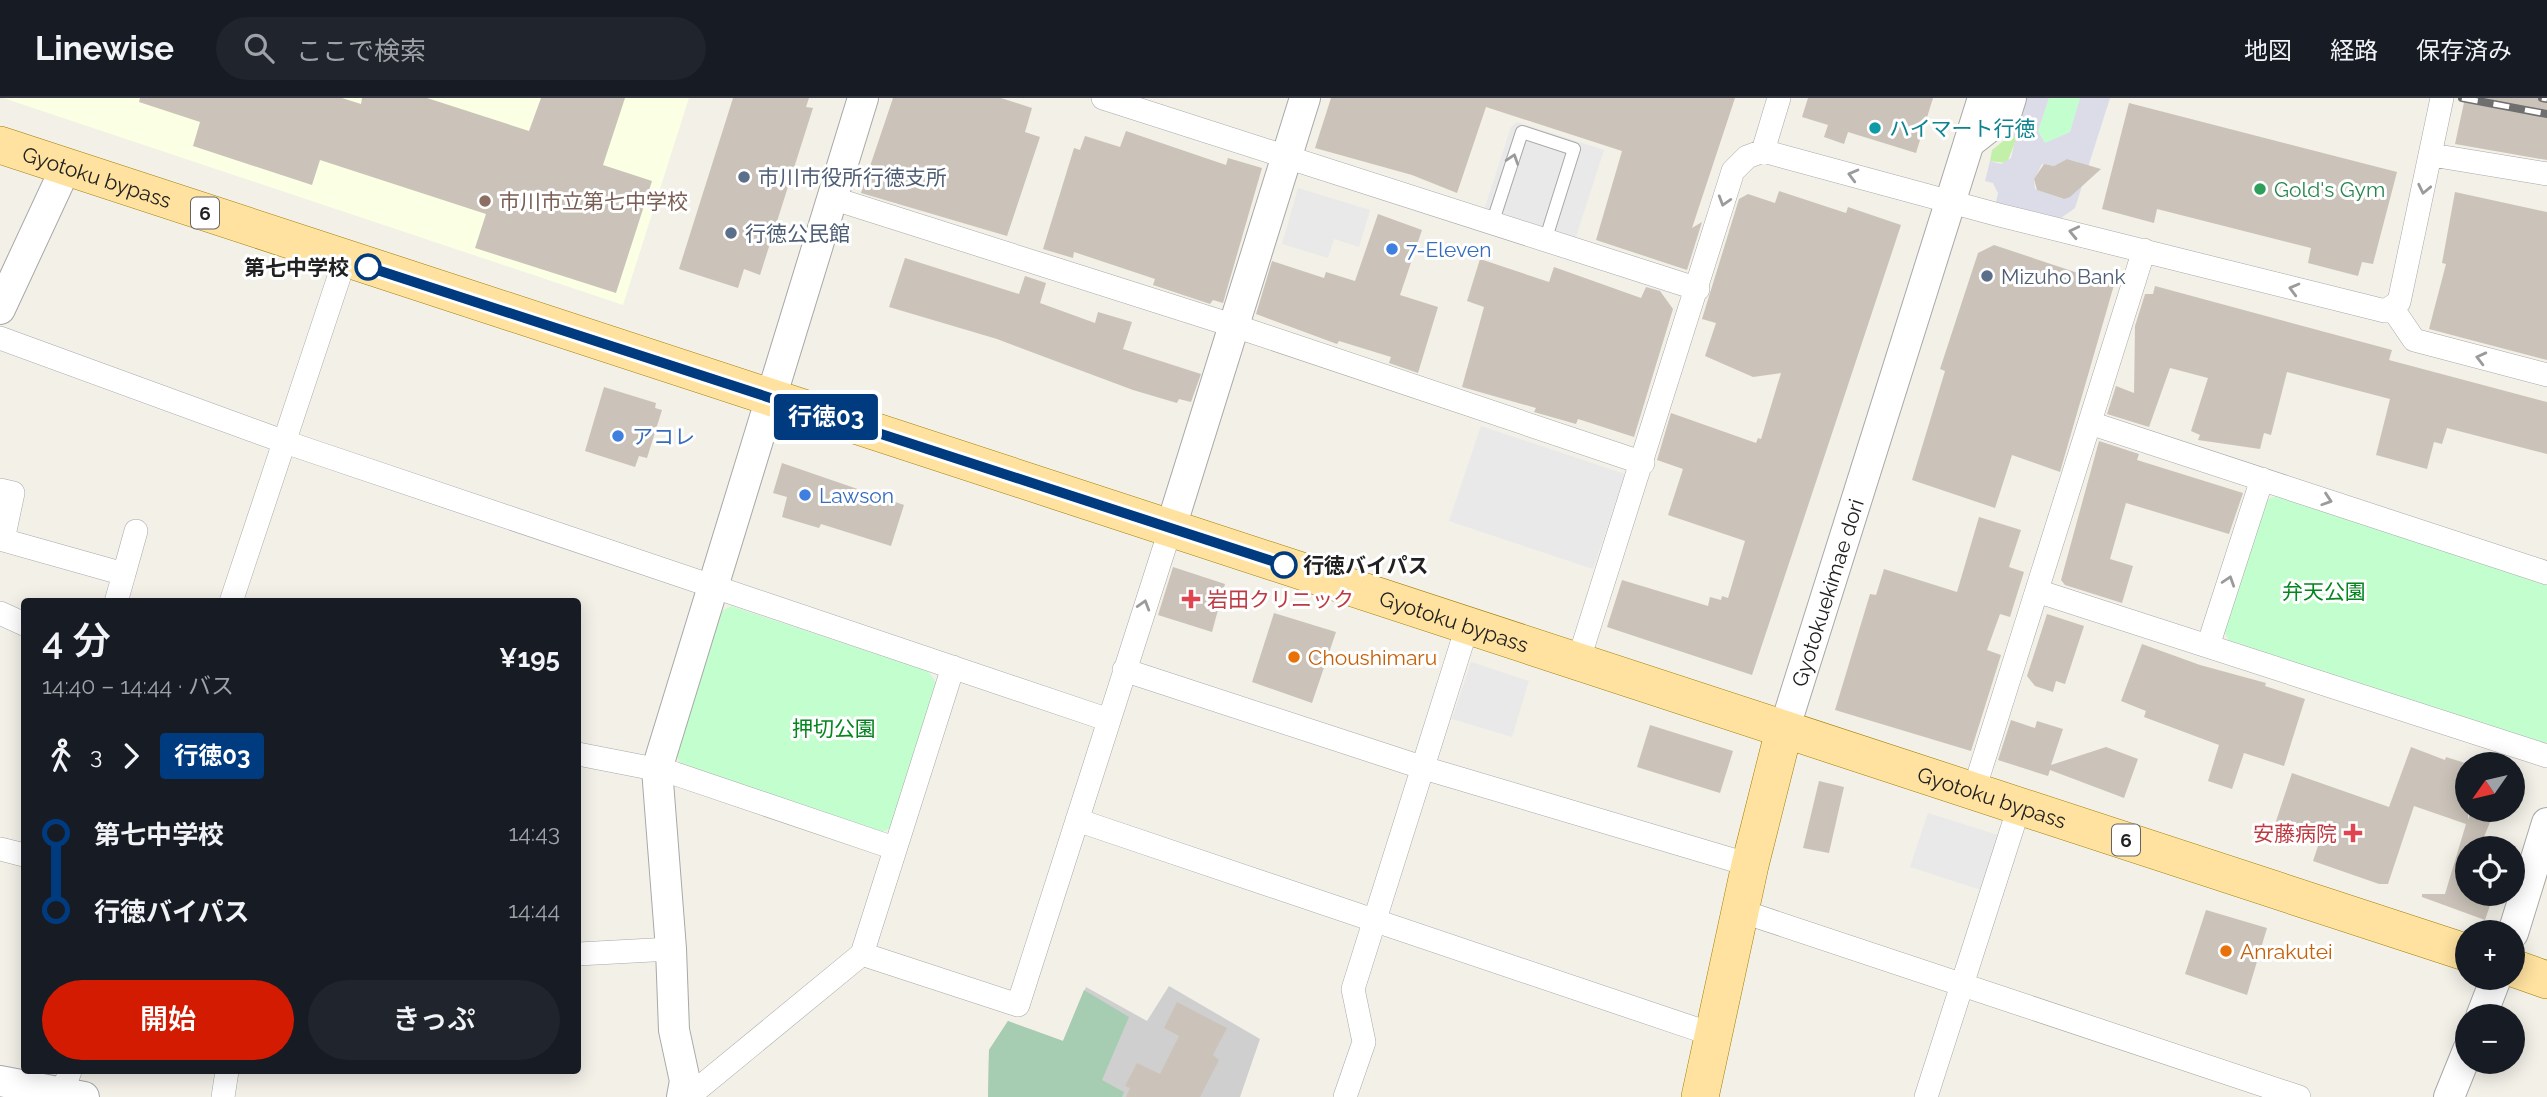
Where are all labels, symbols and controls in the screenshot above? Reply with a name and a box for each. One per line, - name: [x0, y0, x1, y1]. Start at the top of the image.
- search box: [216, 17, 706, 80]
- text: Linewise: [35, 29, 174, 68]
- icon: search: [240, 29, 278, 67]
- text: ここで検索: [296, 36, 426, 66]
- text: 地図: [2244, 36, 2292, 65]
- text: 経路: [2330, 36, 2378, 65]
- text: 保存済み: [2416, 36, 2512, 65]
- place label: ハイマート行徳: [1889, 116, 2036, 141]
- marker: ハイマート行徳: [1867, 120, 1883, 136]
- street label: Gyotoku bypass: [19, 141, 175, 213]
- one-way arrow: [1505, 153, 1519, 166]
- place label: 市川市役所行徳支所: [758, 165, 947, 190]
- marker: 市川市役所行徳支所: [736, 169, 752, 185]
- one-way arrow: [1848, 169, 1860, 183]
- place label: Gold's Gym: [2274, 177, 2385, 202]
- marker: Gold's Gym: [2252, 181, 2268, 197]
- one-way arrow: [2418, 183, 2433, 195]
- place label: 市川市立第七中学校: [499, 189, 688, 214]
- marker: 市川市立第七中学校: [477, 193, 493, 209]
- one-way arrow: [1718, 194, 1733, 206]
- road number: 6: [191, 197, 219, 228]
- place label: 行徳公民館: [745, 221, 850, 246]
- marker: 行徳公民館: [723, 225, 739, 241]
- one-way arrow: [2068, 226, 2080, 240]
- place label: 7-Eleven: [1406, 237, 1491, 262]
- marker: 7-Eleven: [1384, 241, 1400, 257]
- marker: 第七中学校: [355, 254, 381, 280]
- place label: 第七中学校: [244, 255, 349, 280]
- place label: Mizuho Bank: [2001, 264, 2126, 289]
- marker: Mizuho Bank: [1979, 268, 1995, 284]
- one-way arrow: [2288, 283, 2300, 297]
- one-way arrow: [2475, 352, 2487, 366]
- line badge: 行徳03: [777, 394, 875, 440]
- text: 行徳03: [788, 402, 864, 431]
- place label: アコレ: [632, 424, 695, 449]
- marker: アコレ: [610, 428, 626, 444]
- place label: Lawson: [819, 483, 894, 508]
- marker: Lawson: [797, 487, 813, 503]
- one-way arrow: [2320, 492, 2333, 506]
- street label: Gyotokuekimae dori: [1786, 496, 1868, 689]
- marker: 行徳バイパス: [1271, 552, 1297, 578]
- place label: 行徳バイパス: [1303, 553, 1429, 578]
- one-way arrow: [2221, 575, 2235, 587]
- park label: 弁天公園: [2282, 579, 2366, 604]
- street label: Gyotoku bypass: [1376, 585, 1532, 657]
- place label: 岩田クリニック: [1207, 587, 1354, 612]
- marker: 岩田クリニック: [1181, 589, 1201, 609]
- one-way arrow: [1136, 600, 1151, 612]
- text: 4 分: [42, 618, 111, 663]
- text: ¥195: [499, 643, 560, 673]
- place label: Choushimaru: [1308, 645, 1437, 670]
- marker: Choushimaru: [1286, 649, 1302, 665]
- text: 14:40 – 14:44 · バス: [42, 672, 234, 699]
- park label: 押切公園: [792, 716, 876, 741]
- icon: walk: [42, 737, 80, 775]
- icon: forward: [112, 737, 150, 775]
- text: 行徳03: [174, 741, 250, 770]
- text: 3: [90, 742, 102, 769]
- north arrow: [2455, 752, 2525, 822]
- map controls: [2455, 752, 2525, 1074]
- street label: Gyotoku bypass: [1914, 761, 2070, 833]
- text: 14:43: [508, 819, 560, 846]
- text: 第七中学校: [94, 820, 224, 850]
- place label: 安藤病院: [2253, 821, 2337, 846]
- marker: 安藤病院: [2343, 823, 2363, 843]
- road number: 6: [2112, 824, 2140, 856]
- button: locate: [2455, 836, 2525, 906]
- text: 14:44: [508, 896, 560, 923]
- text: 行徳バイパス: [94, 897, 249, 927]
- button: +: [2455, 920, 2525, 990]
- place label: Anrakutei: [2240, 939, 2333, 964]
- marker: Anrakutei: [2218, 943, 2234, 959]
- button: 開始: [42, 980, 294, 1060]
- button: きっぷ: [308, 980, 560, 1060]
- button: −: [2455, 1004, 2525, 1074]

